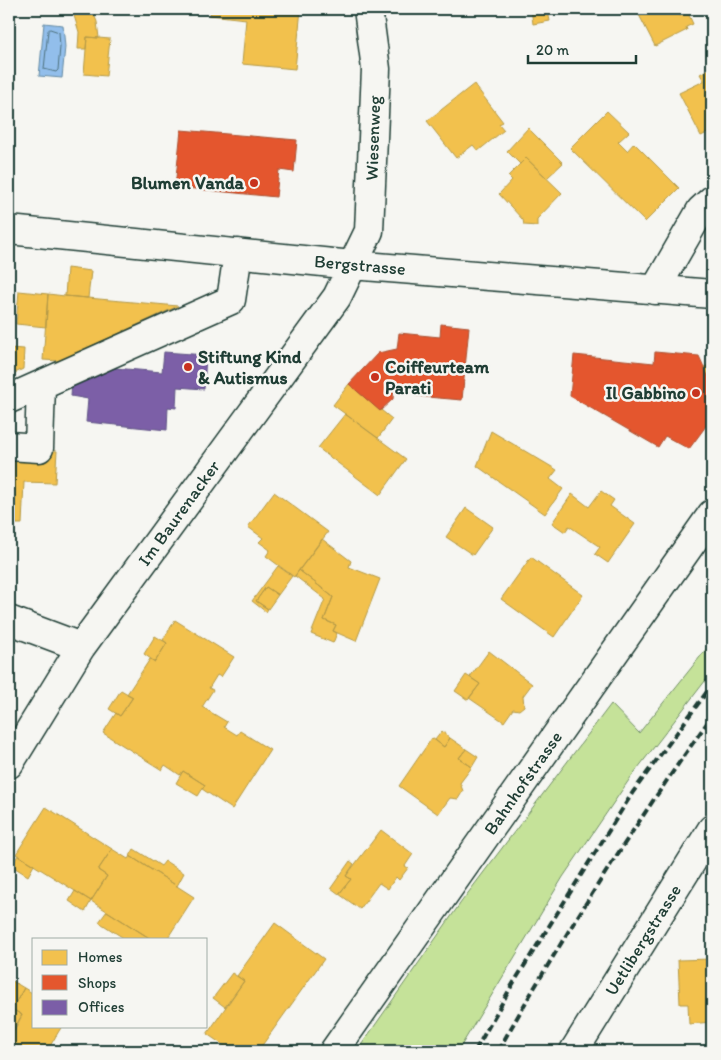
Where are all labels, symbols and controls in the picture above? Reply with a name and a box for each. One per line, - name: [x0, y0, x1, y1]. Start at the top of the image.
- scale bar: [528, 32, 636, 64]
- text: 20 m: [536, 41, 570, 59]
- street label: Wiesenweg: [361, 94, 386, 181]
- place label: Blumen Vanda: [131, 172, 245, 194]
- marker: Blumen Vanda: [248, 177, 260, 189]
- street label: Bergstrasse: [313, 250, 407, 280]
- place label: Stiftung Kind & Autismus: [198, 346, 302, 389]
- place label: Coiffeurteam Parati: [385, 356, 490, 399]
- marker: Stiftung Kind & Autismus: [182, 361, 194, 373]
- marker: Coiffeurteam Parati: [369, 371, 381, 383]
- place label: Il Gabbino: [606, 382, 686, 404]
- marker: Il Gabbino: [690, 387, 702, 399]
- street label: Im Baurenacker: [133, 455, 225, 570]
- street label: Bahnhofstrasse: [479, 727, 567, 839]
- street label: Uetlibergstrasse: [600, 880, 686, 1000]
- legend: [32, 938, 208, 1028]
- text: Homes: [78, 948, 123, 966]
- text: Shops: [78, 974, 117, 992]
- text: Offices: [78, 998, 125, 1016]

